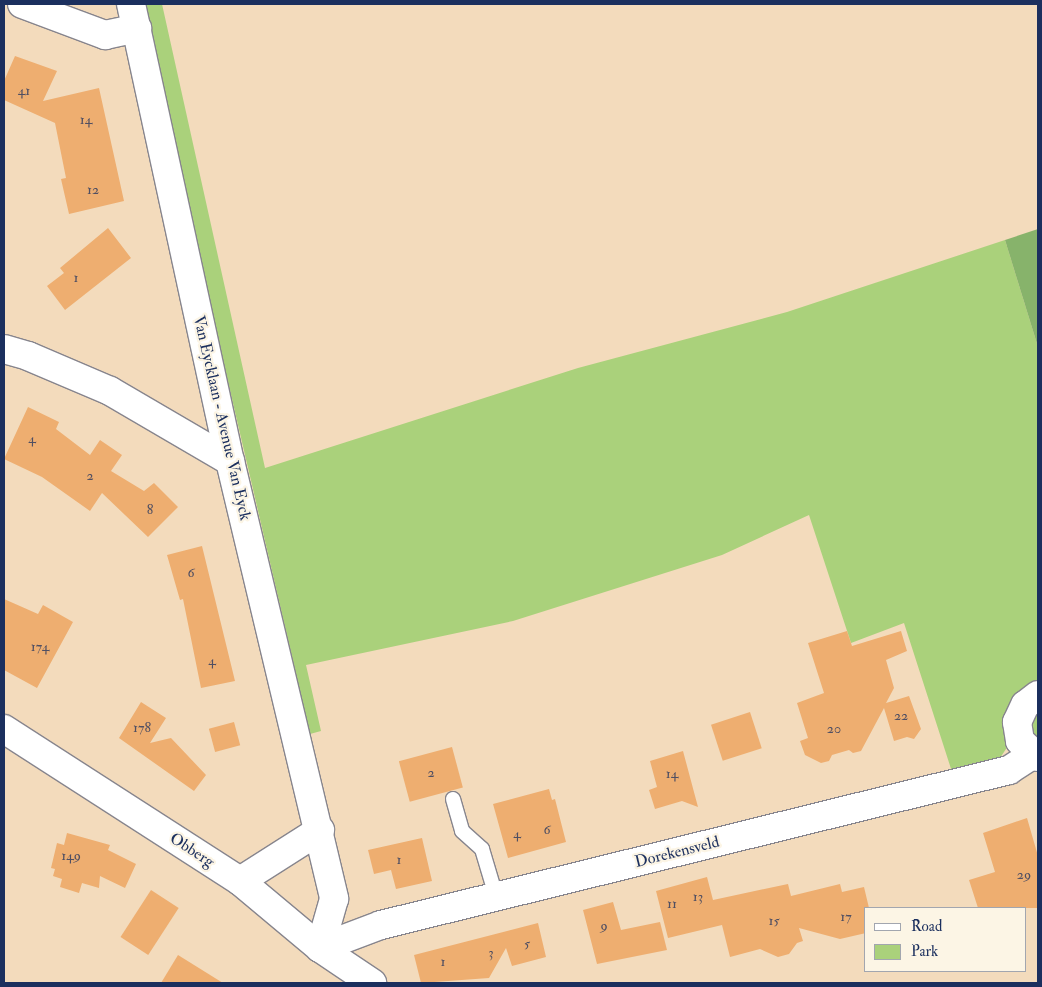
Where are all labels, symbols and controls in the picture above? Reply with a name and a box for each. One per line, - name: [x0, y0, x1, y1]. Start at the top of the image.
- house number: 41: [18, 83, 30, 99]
- house number: 14: [80, 112, 92, 128]
- house number: 12: [87, 182, 99, 198]
- house number: 1: [74, 270, 78, 286]
- street label: Van Eycklaan - Avenue Van Eyck: [189, 314, 255, 522]
- house number: 4: [28, 431, 36, 447]
- house number: 2: [86, 468, 94, 484]
- house number: 8: [147, 502, 153, 518]
- house number: 6: [187, 565, 195, 581]
- house number: 174: [31, 639, 49, 655]
- house number: 4: [208, 653, 216, 669]
- house number: 22: [894, 708, 908, 724]
- house number: 178: [133, 720, 151, 736]
- house number: 20: [827, 721, 841, 737]
- house number: 2: [427, 765, 435, 781]
- house number: 14: [666, 766, 678, 782]
- house number: 6: [543, 822, 551, 838]
- house number: 4: [513, 826, 521, 842]
- street label: Obberg: [166, 829, 218, 871]
- street label: Dorekensveld: [633, 832, 721, 872]
- house number: 149: [61, 848, 81, 864]
- house number: 1: [397, 852, 401, 868]
- house number: 29: [1017, 867, 1031, 883]
- house number: 13: [693, 889, 703, 905]
- house number: 11: [667, 896, 677, 912]
- legend: [864, 907, 1027, 972]
- house number: 17: [840, 909, 852, 925]
- house number: 15: [768, 913, 780, 929]
- text: Road: [911, 917, 942, 936]
- house number: 9: [600, 918, 608, 934]
- house number: 5: [524, 936, 530, 952]
- text: Park: [911, 942, 938, 961]
- house number: 3: [488, 945, 494, 961]
- house number: 1: [441, 954, 445, 970]

